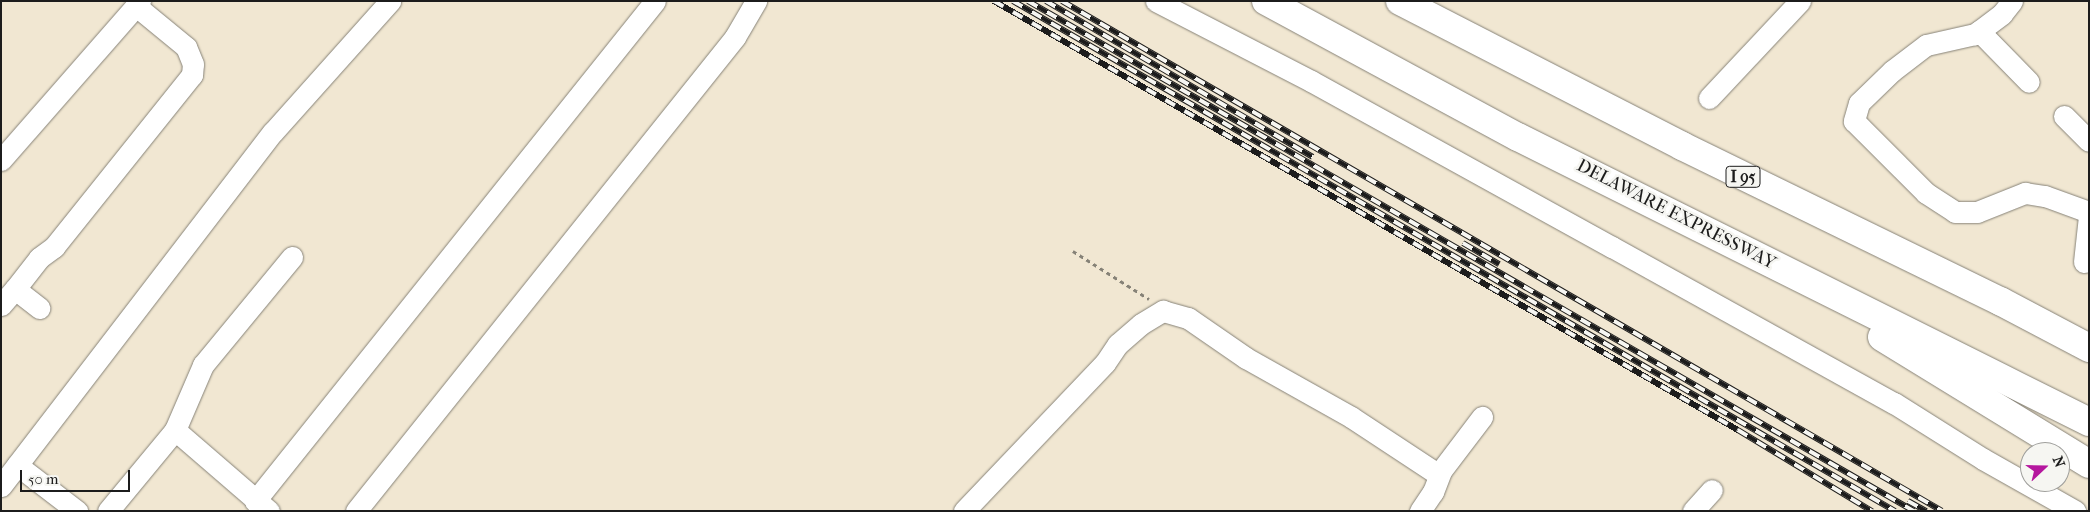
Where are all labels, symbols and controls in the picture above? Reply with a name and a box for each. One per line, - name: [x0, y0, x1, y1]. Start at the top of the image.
- street label: DELAWARE EXPRESSWAY: [1573, 155, 1779, 275]
- road number: I 95: [1726, 163, 1760, 190]
- north arrow: [2020, 442, 2070, 492]
- text: N: [2049, 454, 2068, 470]
- scale bar: [22, 460, 132, 492]
- text: 50 m: [28, 470, 58, 488]

